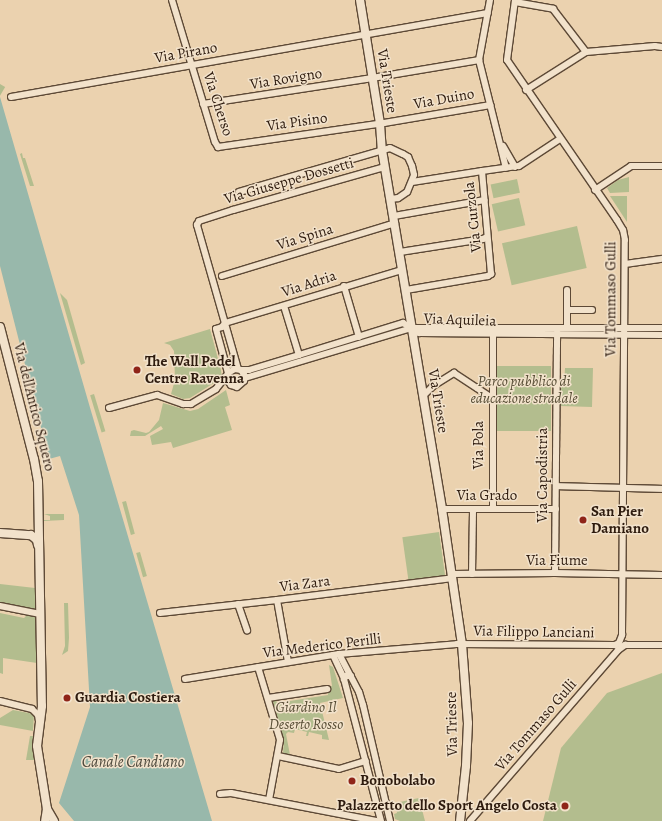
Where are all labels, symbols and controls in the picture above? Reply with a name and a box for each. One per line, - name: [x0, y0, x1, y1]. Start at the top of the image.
- street label: Via Pirano: [153, 39, 219, 67]
- street label: Via Trieste: [373, 48, 401, 114]
- street label: Via Rovigno: [249, 64, 323, 94]
- street label: Via Cherso: [199, 70, 237, 138]
- street label: Via Duino: [412, 85, 476, 113]
- street label: Via Pisino: [266, 109, 328, 135]
- street label: Via Giuseppe Dossetti: [222, 154, 356, 208]
- street label: Via Curzola: [460, 181, 486, 253]
- street label: Via Spina: [275, 220, 335, 254]
- street label: Via Tommaso Gulli: [602, 241, 620, 357]
- street label: Via Adria: [279, 267, 339, 301]
- street label: Via Aquileia: [423, 310, 497, 330]
- street label: Via dell'Antico Squero: [9, 341, 59, 473]
- place label: The Wall Padel Centre Ravenna: [145, 352, 244, 387]
- marker: The Wall Padel Centre Ravenna: [132, 365, 142, 375]
- street label: Via Trieste: [424, 368, 452, 434]
- park label: Parco pubblico di educazione stradale: [470, 372, 578, 407]
- street label: Via Pola: [470, 421, 488, 469]
- street label: Via Capodistria: [534, 428, 552, 522]
- street label: Via Grado: [457, 487, 517, 505]
- place label: San Pier Damiano: [591, 502, 649, 537]
- marker: San Pier Damiano: [578, 515, 588, 525]
- street label: Via Fiume: [526, 552, 588, 570]
- street label: Via Zara: [279, 572, 331, 596]
- street label: Via Filippo Lanciani: [473, 622, 595, 642]
- street label: Via Mederico Perilli: [262, 630, 382, 662]
- street label: Via Tommaso Gulli: [491, 676, 581, 774]
- place label: Guardia Costiera: [75, 689, 181, 707]
- street label: Via Trieste: [442, 691, 462, 757]
- marker: Guardia Costiera: [62, 693, 72, 703]
- park label: Giardino Il Deserto Rosso: [269, 698, 343, 733]
- water label: Canale Candiano: [82, 752, 184, 772]
- place label: Bonobolabo: [360, 772, 435, 790]
- marker: Bonobolabo: [347, 776, 357, 786]
- place label: Palazzetto dello Sport Angelo Costa: [337, 797, 557, 815]
- marker: Palazzetto dello Sport Angelo Costa: [560, 801, 570, 811]

